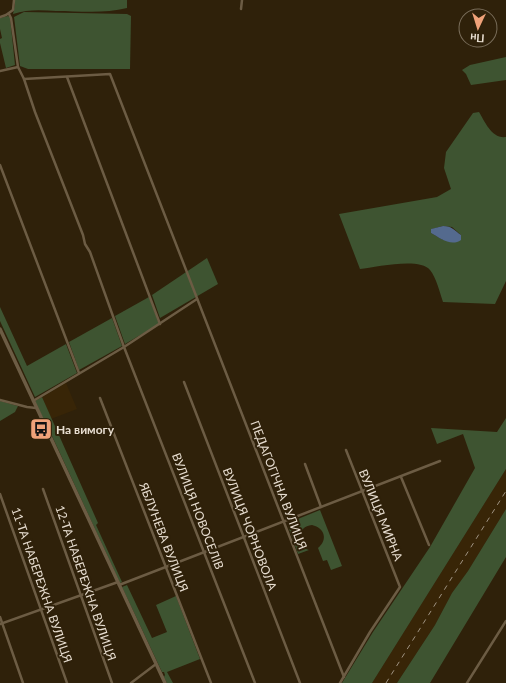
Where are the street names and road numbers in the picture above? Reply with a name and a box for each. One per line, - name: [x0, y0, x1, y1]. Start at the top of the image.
- street label: ПЕДАГОГІЧНА ВУЛИЦЯ: [248, 419, 310, 551]
- street label: ВУЛИЦЯ НОВОСЕЛІВ: [169, 451, 227, 572]
- street label: ВУЛИЦЯ ЧОРНОВОЛА: [220, 466, 281, 593]
- street label: ВУЛИЦЯ МИРНА: [356, 467, 407, 564]
- street label: ЯБЛУНЕВА ВУЛИЦЯ: [136, 479, 192, 594]
- street label: 12-ТА НАБЕРЕЖНА ВУЛИЦЯ: [52, 503, 120, 663]
- street label: 11-ТА НАБЕРЕЖНА ВУЛИЦЯ: [8, 505, 76, 665]

